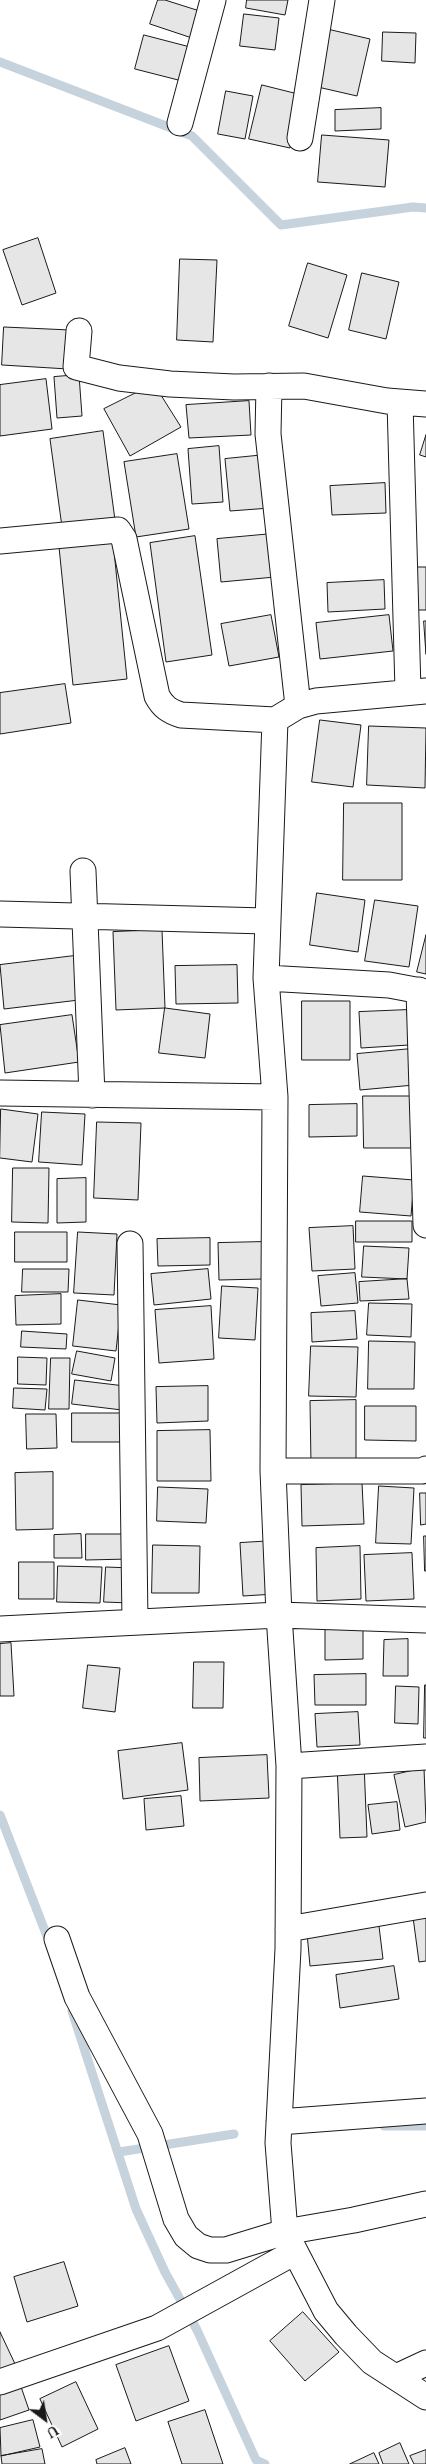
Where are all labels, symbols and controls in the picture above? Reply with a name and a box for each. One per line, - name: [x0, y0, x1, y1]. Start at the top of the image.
- north arrow: [20, 2394, 70, 2444]
- text: U: [44, 2421, 62, 2442]

